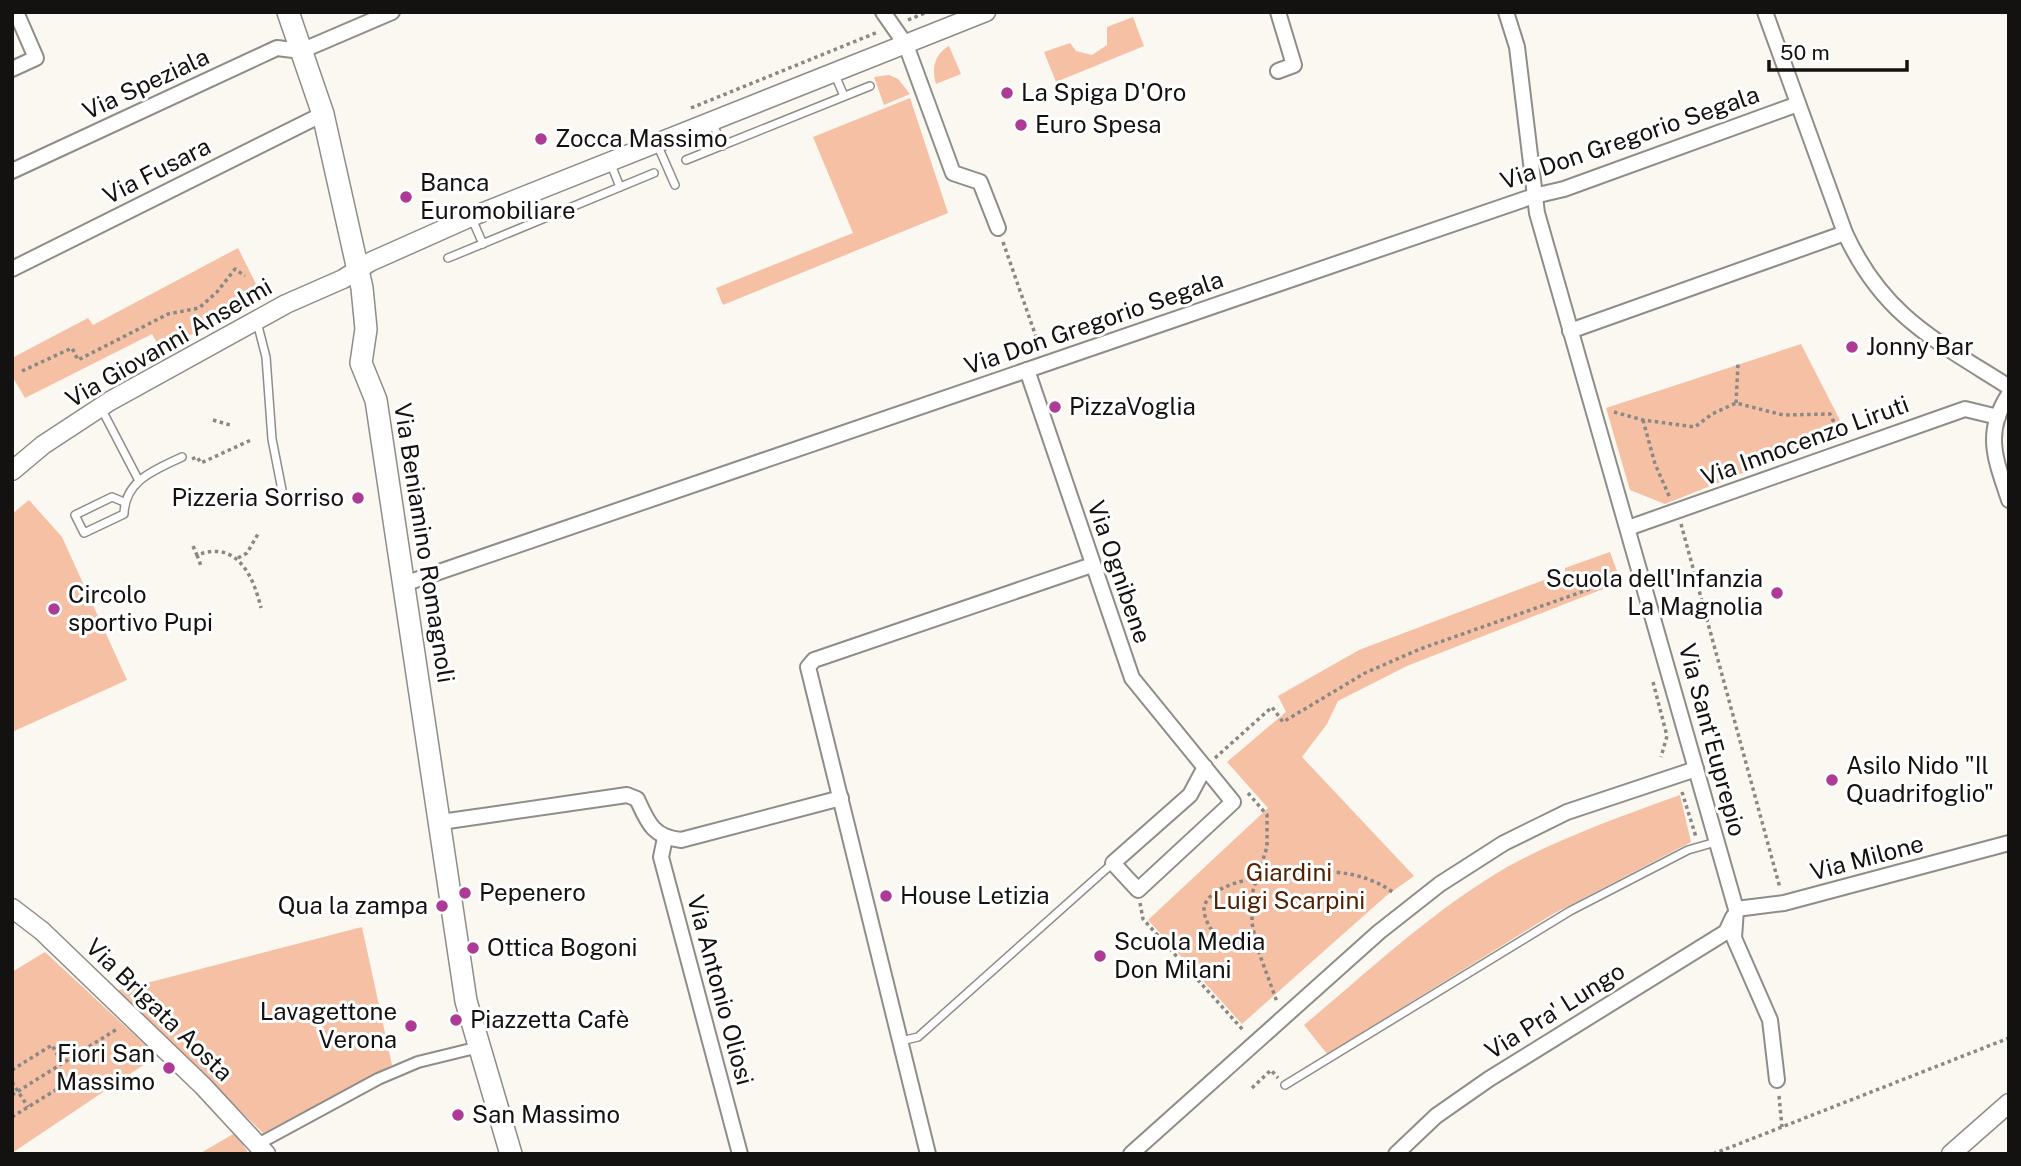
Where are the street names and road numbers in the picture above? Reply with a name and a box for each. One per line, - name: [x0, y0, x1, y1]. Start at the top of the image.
- street label: Via Speziala: [78, 42, 213, 125]
- street label: Via Don Gregorio Segala: [1497, 80, 1763, 195]
- street label: Via Fusara: [98, 131, 215, 209]
- street label: Via Don Gregorio Segala: [961, 265, 1227, 380]
- street label: Via Giovanni Anselmi: [61, 272, 276, 413]
- street label: Via Innocenzo Liruti: [1697, 389, 1912, 491]
- street label: Via Beniamino Romagnoli: [389, 401, 461, 685]
- street label: Via Ognibene: [1082, 497, 1157, 647]
- street label: Via Sant'Euprepio: [1674, 640, 1752, 839]
- street label: Via Milone: [1807, 828, 1926, 886]
- street label: Via Antonio Oliosi: [682, 892, 760, 1088]
- street label: Via Brigata Aosta: [81, 932, 239, 1086]
- street label: Via Pra' Lungo: [1480, 956, 1629, 1064]

